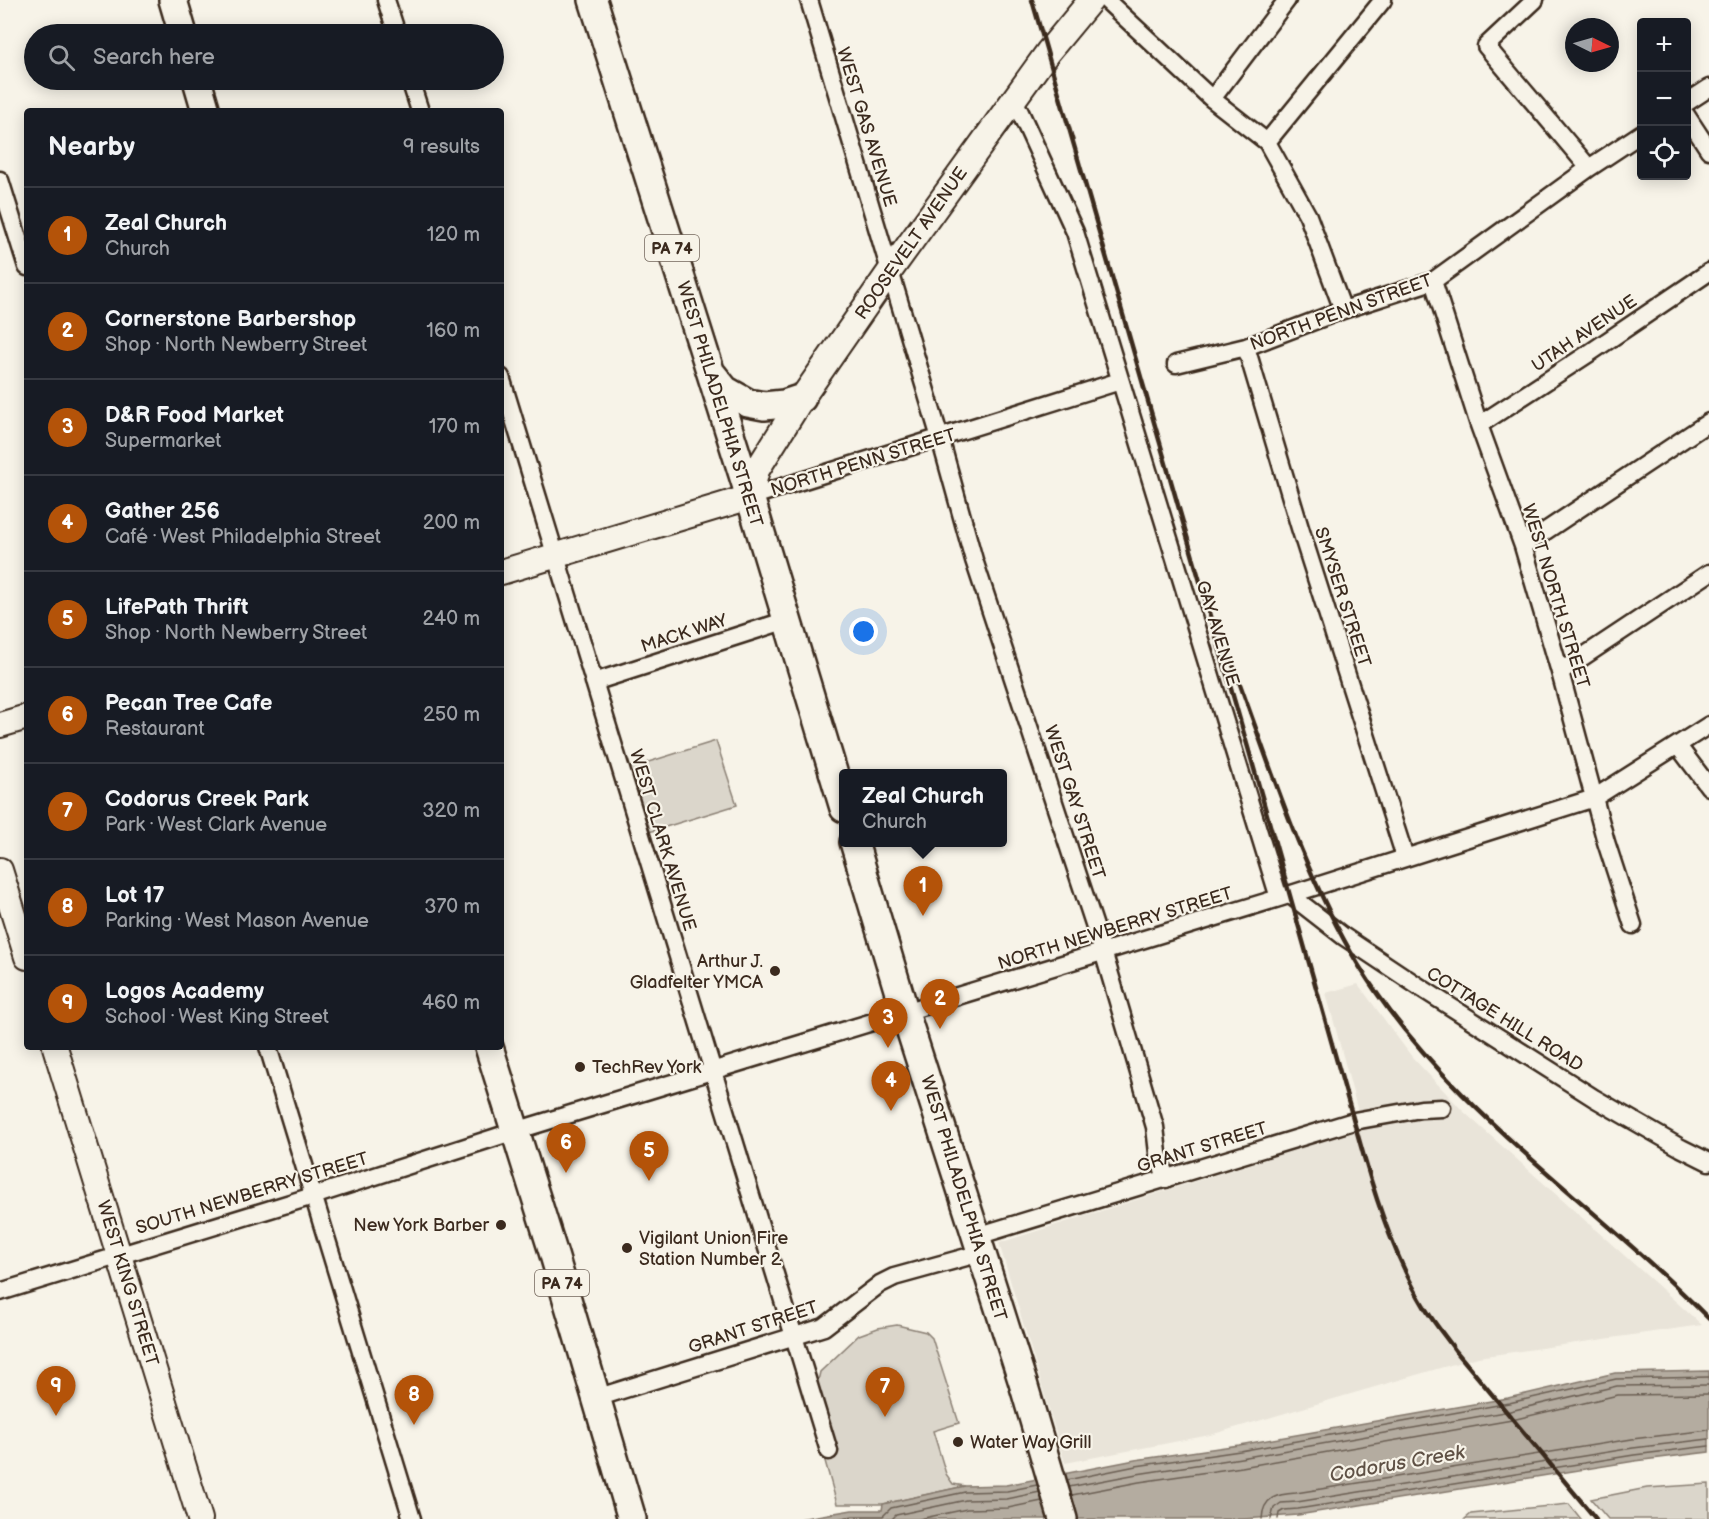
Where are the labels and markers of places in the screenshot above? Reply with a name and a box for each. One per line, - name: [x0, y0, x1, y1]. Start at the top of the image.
- pin: 1: [904, 866, 942, 916]
- place label: Arthur J. Gladfelter YMCA: [630, 951, 763, 993]
- marker: Arthur J. Gladfelter YMCA: [768, 964, 782, 978]
- pin: 2: [920, 980, 960, 1029]
- pin: 3: [868, 998, 908, 1048]
- place label: TechRev York: [592, 1057, 702, 1078]
- marker: TechRev York: [573, 1060, 587, 1074]
- pin: 4: [872, 1062, 910, 1111]
- pin: 6: [546, 1124, 586, 1173]
- pin: 5: [630, 1132, 668, 1181]
- place label: New York Barber: [353, 1215, 490, 1236]
- marker: New York Barber: [494, 1218, 508, 1232]
- place label: Vigilant Union Fire Station Number 2: [639, 1228, 788, 1270]
- marker: Vigilant Union Fire Station Number 2: [620, 1241, 634, 1255]
- pin: 9: [36, 1366, 76, 1416]
- pin: 7: [866, 1368, 904, 1417]
- pin: 8: [394, 1376, 434, 1425]
- place label: Water Way Grill: [970, 1432, 1092, 1453]
- marker: Water Way Grill: [951, 1435, 965, 1449]

